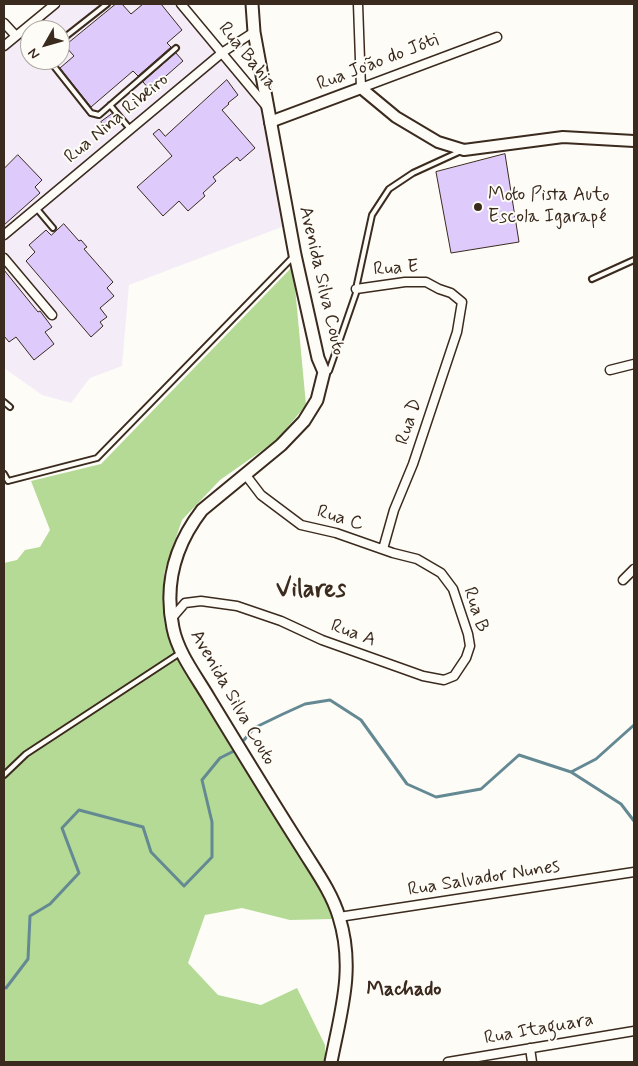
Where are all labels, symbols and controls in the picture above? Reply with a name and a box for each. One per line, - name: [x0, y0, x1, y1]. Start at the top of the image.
- street label: Rua Bahia: [212, 18, 282, 96]
- north arrow: [20, 20, 70, 70]
- street label: Rua João do Jóti: [314, 29, 442, 97]
- text: N: [24, 44, 44, 63]
- street label: Rua Nina Ribeiro: [60, 69, 174, 169]
- place label: Moto Pista Auto Escola Igarapé: [488, 185, 610, 229]
- marker: Moto Pista Auto Escola Igarapé: [472, 201, 484, 213]
- street label: Avenida Silva Couto: [293, 204, 349, 358]
- street label: Rua E: [373, 256, 419, 282]
- street label: Rua D: [392, 396, 428, 448]
- street label: Rua C: [314, 501, 366, 537]
- district label: Vilares: [276, 577, 346, 605]
- street label: Rua B: [457, 585, 493, 635]
- street label: Rua A: [327, 615, 379, 653]
- street label: Avenida Silva Couto: [184, 626, 280, 770]
- street label: Rua Salvador Nunes: [406, 856, 562, 902]
- district label: Machado: [366, 979, 442, 1003]
- street label: Rua Itaguara: [483, 1009, 595, 1051]

